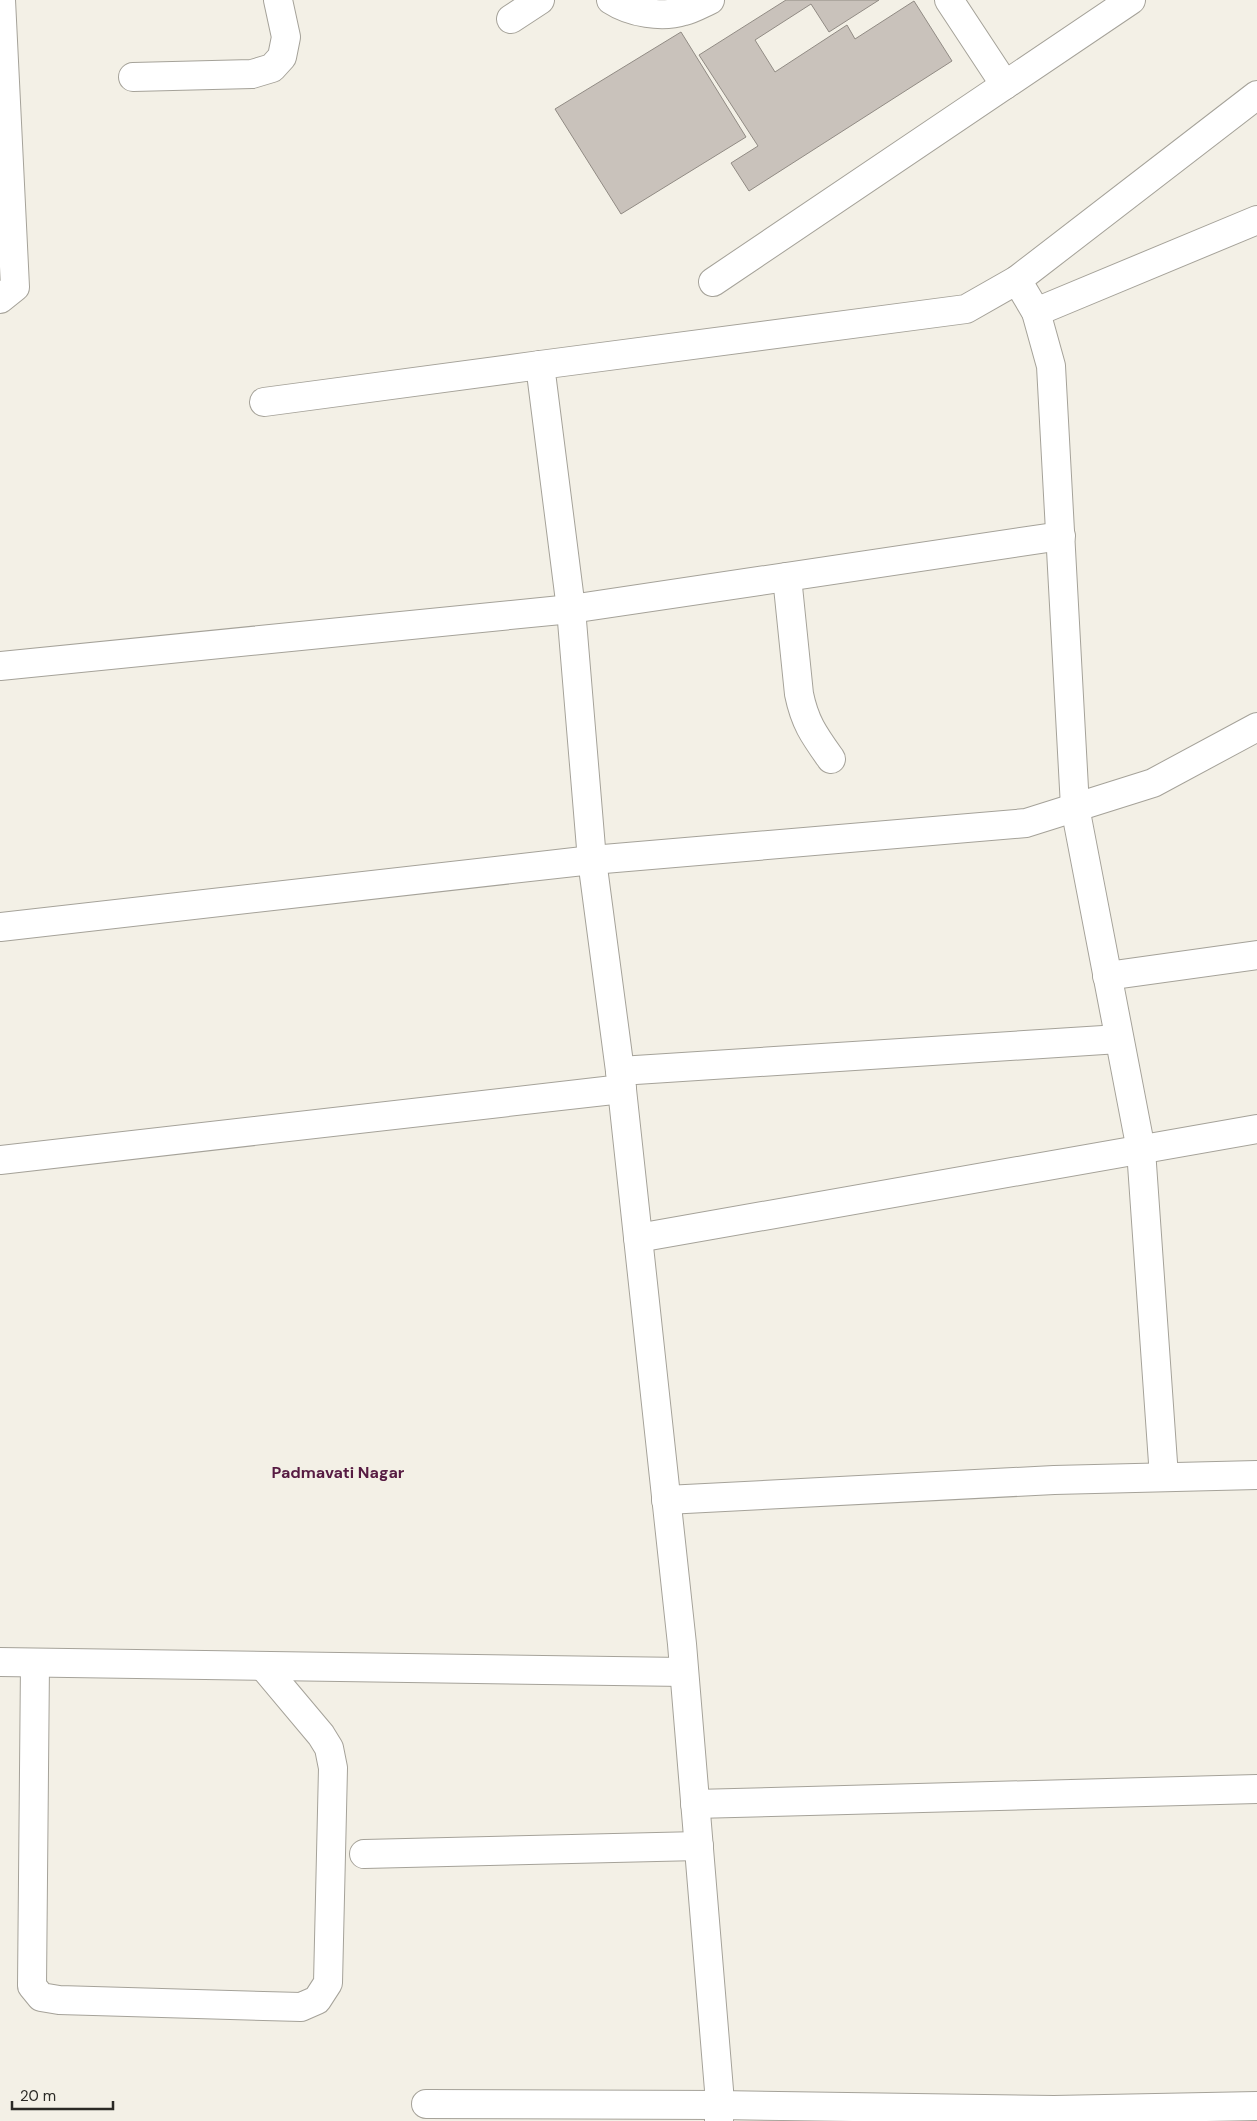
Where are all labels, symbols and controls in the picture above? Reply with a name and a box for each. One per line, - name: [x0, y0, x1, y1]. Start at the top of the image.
- district label: Padmavati Nagar: [272, 1462, 405, 1483]
- scale bar: [12, 2078, 114, 2110]
- text: 20 m: [20, 2086, 56, 2106]

